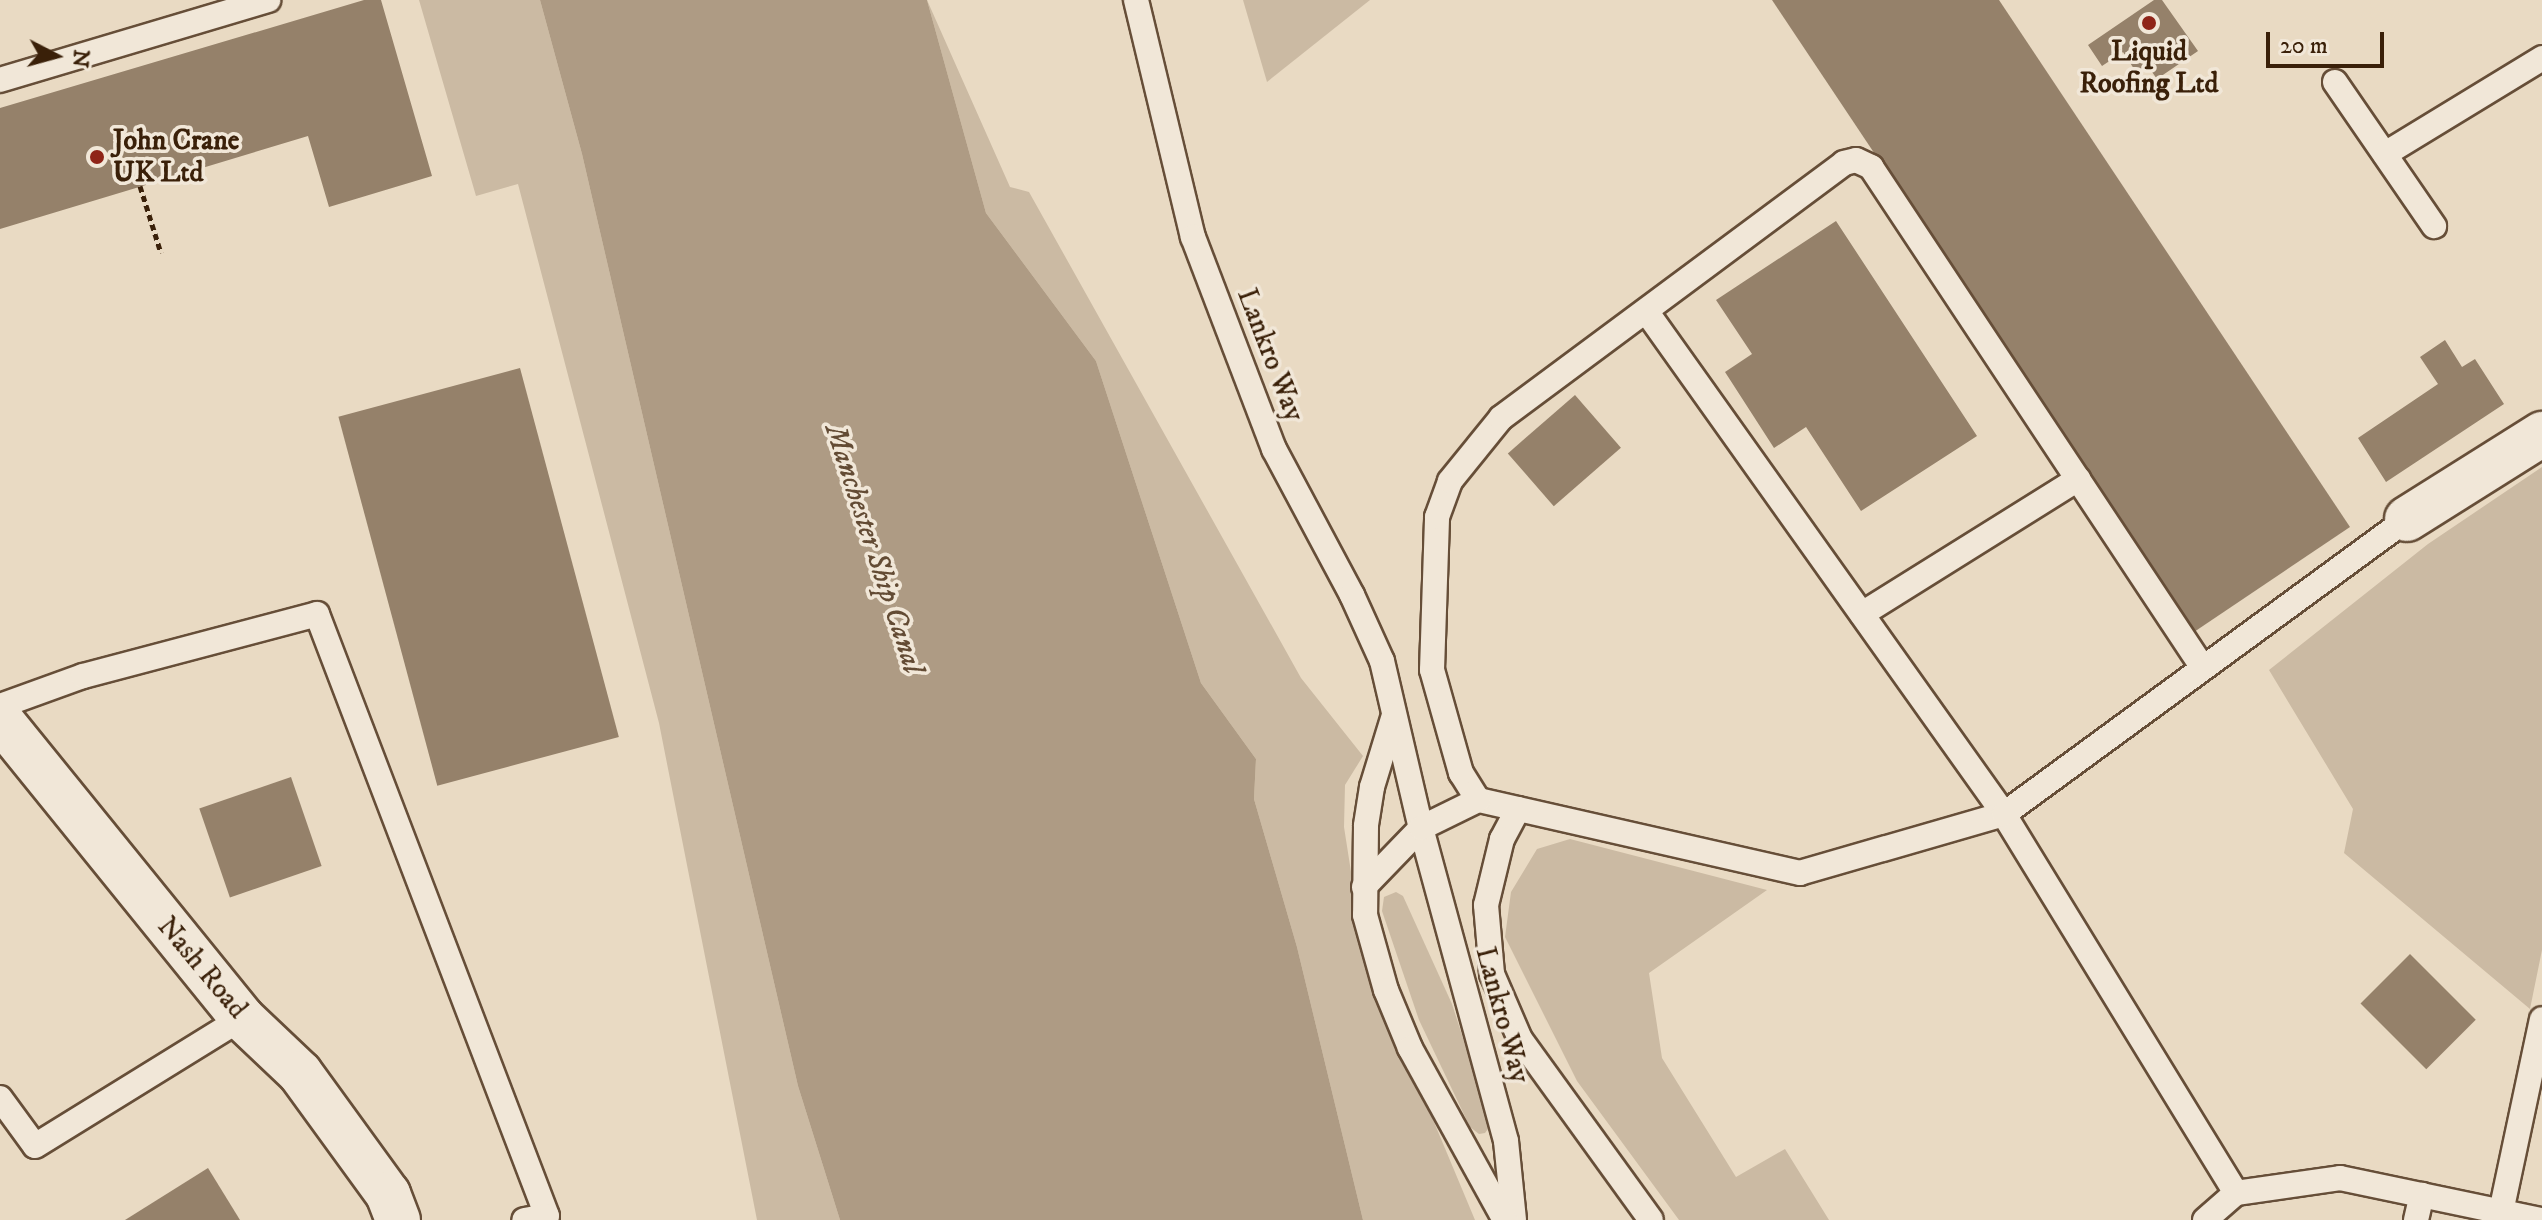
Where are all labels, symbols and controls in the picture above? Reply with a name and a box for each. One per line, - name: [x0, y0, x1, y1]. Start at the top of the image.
- marker: Liquid Roofing Ltd: [2140, 14, 2158, 32]
- north arrow: [16, 16, 96, 96]
- scale bar: [2270, 16, 2388, 66]
- text: 20 m: [2280, 31, 2328, 61]
- place label: Liquid Roofing Ltd: [2080, 35, 2218, 101]
- text: N: [66, 48, 95, 69]
- place label: John Crane UK Ltd: [113, 124, 239, 190]
- marker: John Crane UK Ltd: [88, 148, 106, 166]
- street label: Lankro Way: [1229, 284, 1311, 426]
- water label: Manchester Ship Canal: [816, 420, 930, 678]
- street label: Nash Road: [150, 910, 254, 1026]
- street label: Lankro Way: [1468, 943, 1536, 1087]

